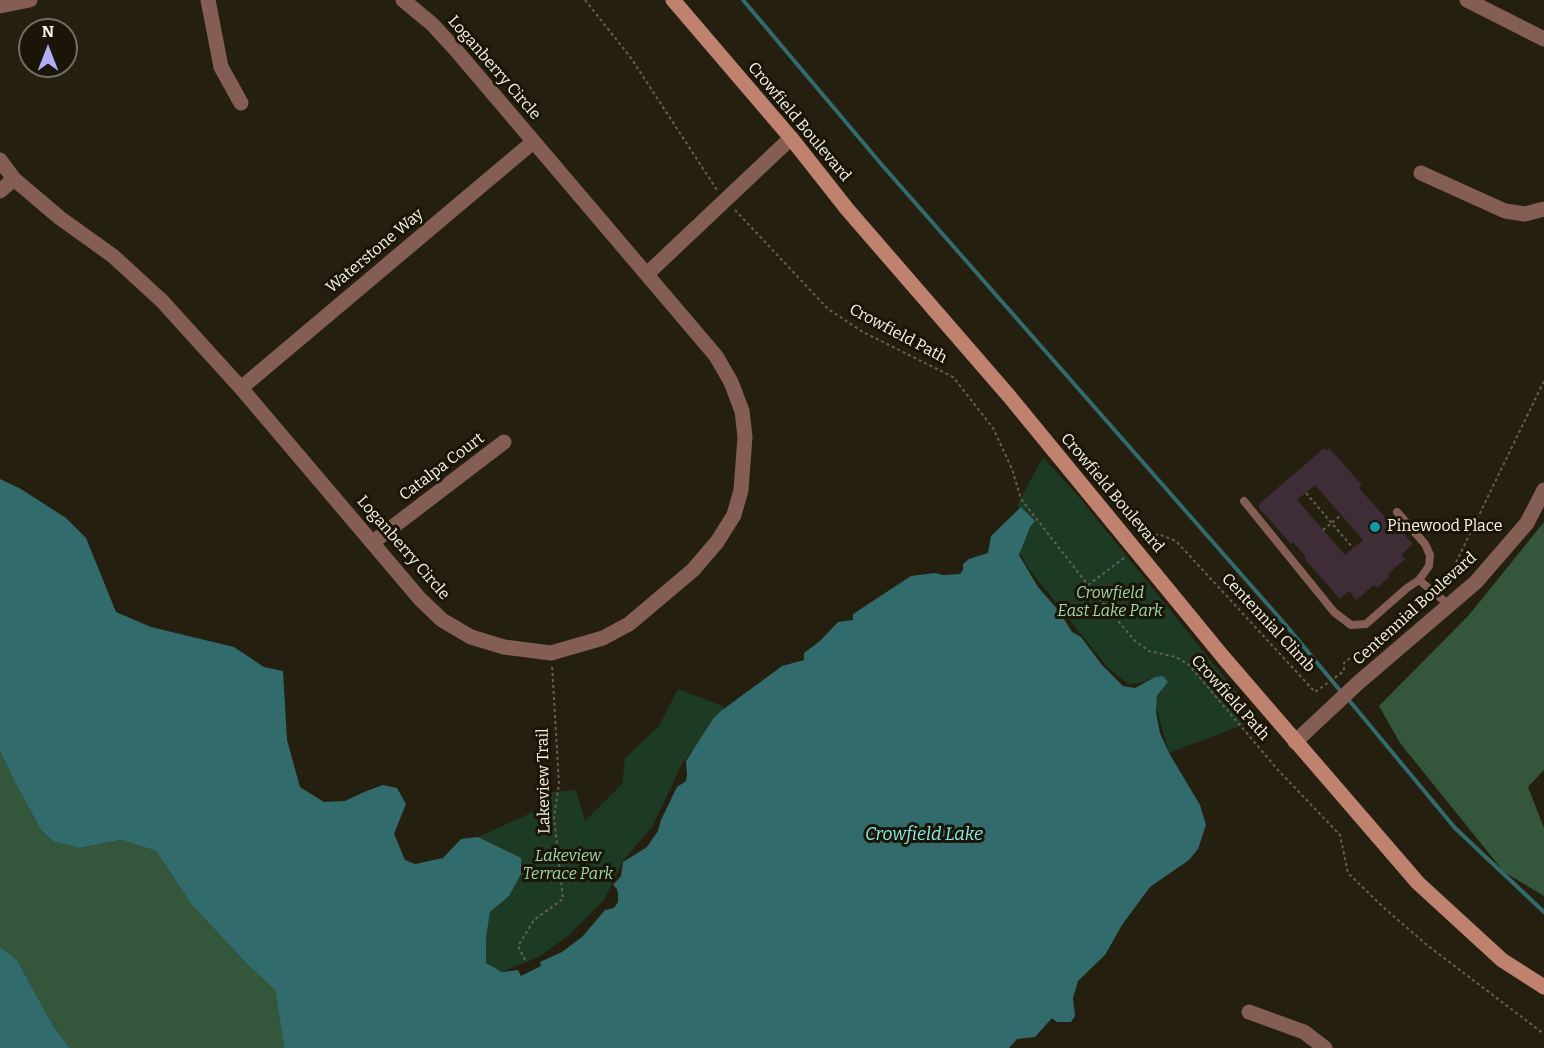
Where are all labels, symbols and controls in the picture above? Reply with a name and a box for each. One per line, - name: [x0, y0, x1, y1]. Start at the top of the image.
- street label: Loganberry Circle: [443, 12, 545, 124]
- north arrow: [18, 18, 78, 78]
- text: N: [42, 22, 54, 41]
- street label: Crowfield Boulevard: [743, 58, 855, 186]
- street label: Waterstone Way: [322, 205, 428, 297]
- street label: Crowfield Path: [846, 300, 950, 368]
- street label: Catalpa Court: [396, 429, 488, 505]
- street label: Crowfield Boulevard: [1056, 429, 1168, 557]
- street label: Loganberry Circle: [352, 492, 454, 604]
- place label: Pinewood Place: [1387, 517, 1502, 537]
- marker: Pinewood Place: [1368, 520, 1382, 534]
- street label: Centennial Boulevard: [1349, 548, 1481, 670]
- street label: Centennial Climb: [1217, 570, 1319, 676]
- park label: Crowfield East Lake Park: [1057, 584, 1163, 622]
- street label: Crowfield Path: [1187, 651, 1273, 745]
- street label: Lakeview Trail: [533, 728, 555, 834]
- water label: Crowfield Lake: [865, 824, 983, 846]
- park label: Lakeview Terrace Park: [523, 847, 613, 885]

